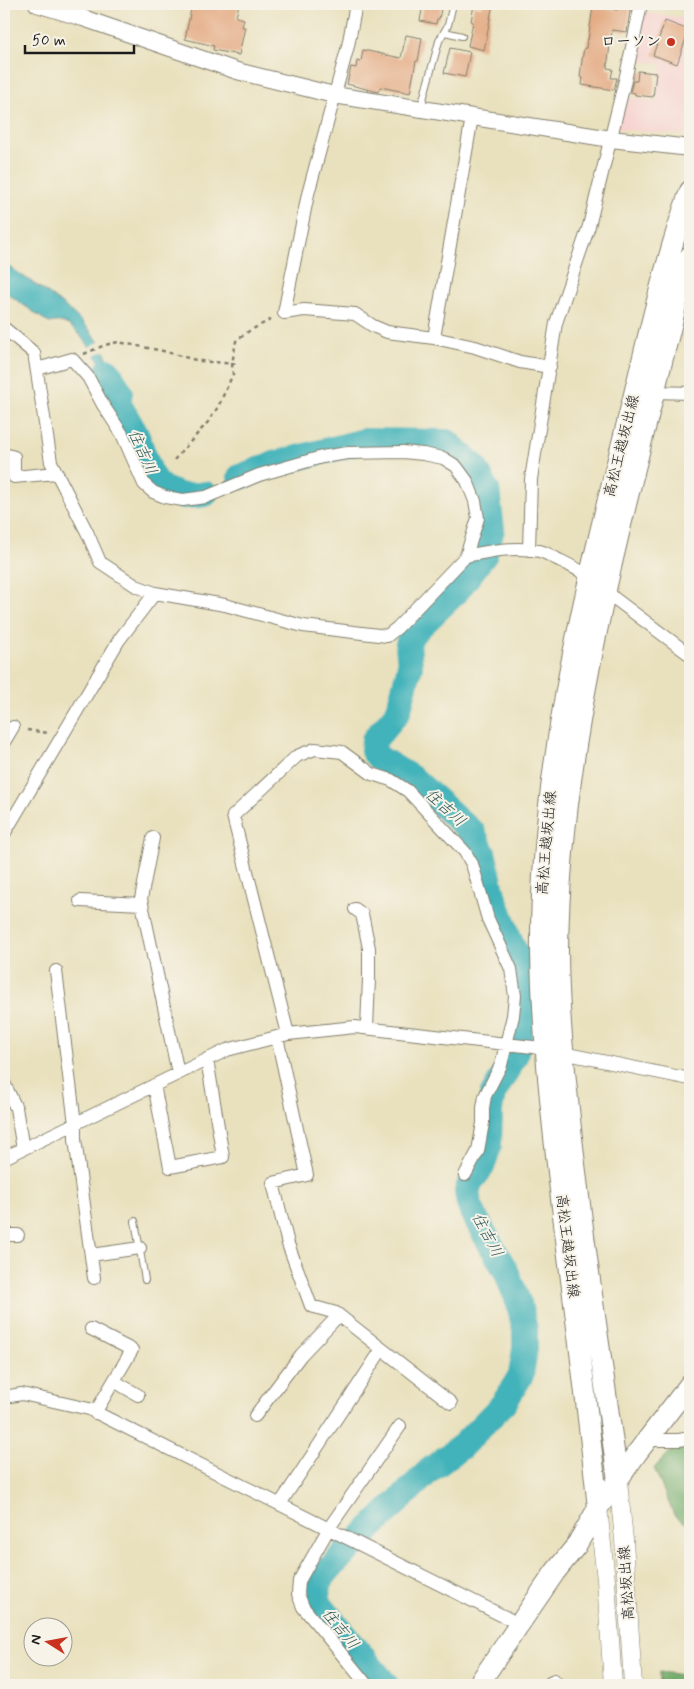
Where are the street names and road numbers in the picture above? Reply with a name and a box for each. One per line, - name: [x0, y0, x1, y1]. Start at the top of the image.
- street label: 高松王越坂出線: [600, 393, 644, 499]
- street label: 高松王越坂出線: [532, 790, 562, 896]
- street label: 高松王越坂出線: [551, 1193, 583, 1299]
- street label: 高松坂出線: [614, 1545, 640, 1621]

